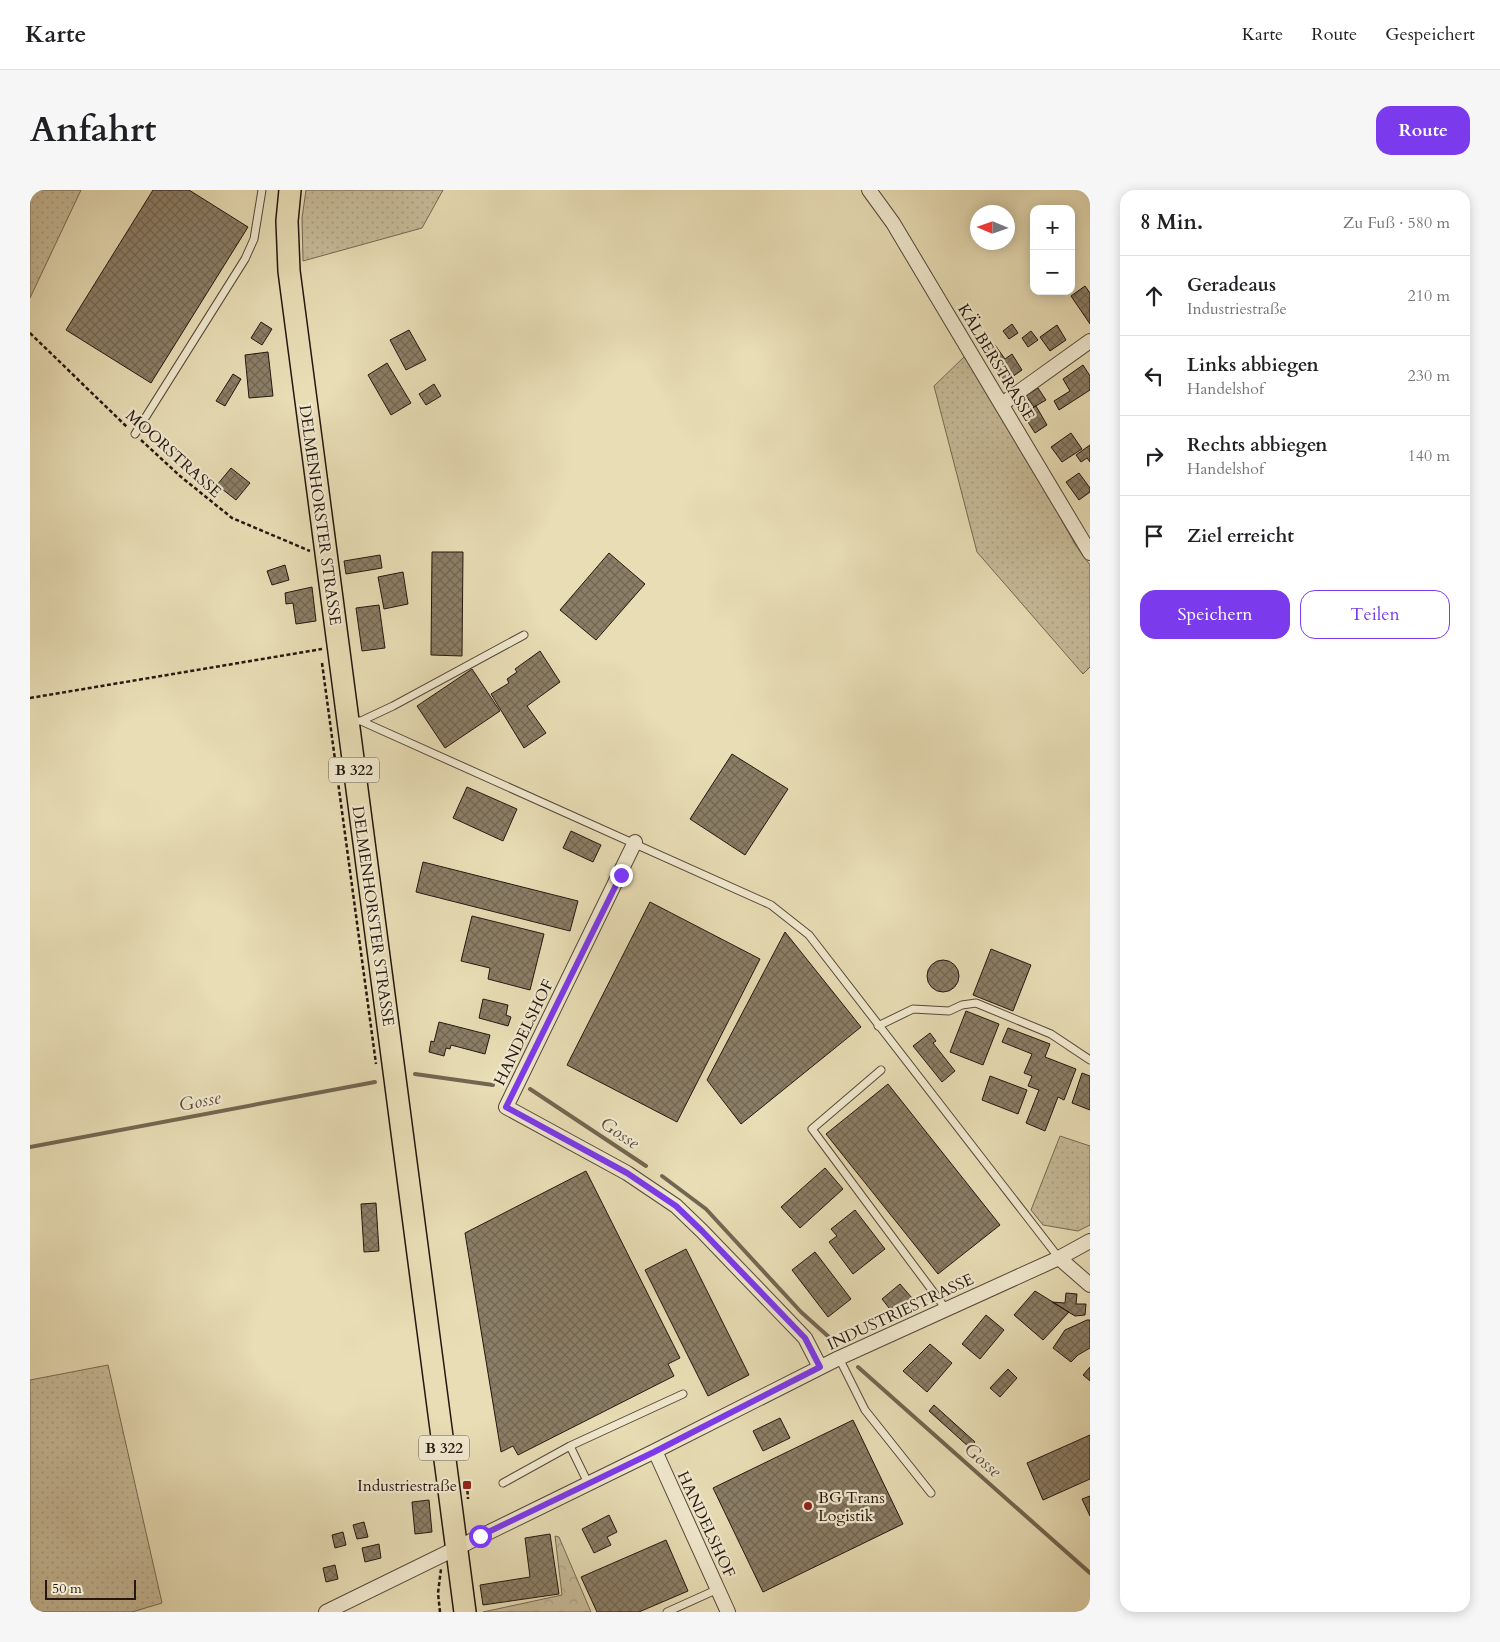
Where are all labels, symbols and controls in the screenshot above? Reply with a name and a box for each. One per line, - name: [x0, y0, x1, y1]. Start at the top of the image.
- text: Karte: [25, 18, 86, 51]
- text: Karte: [1242, 22, 1283, 47]
- text: Route: [1311, 22, 1357, 47]
- text: Gespeichert: [1385, 22, 1475, 47]
- text: Anfahrt: [30, 106, 156, 154]
- button: Route: [1376, 106, 1470, 155]
- north arrow: [970, 205, 1015, 250]
- map controls: [1030, 205, 1075, 295]
- button: +: [1030, 205, 1075, 250]
- text: 8 Min.: [1140, 208, 1203, 237]
- text: Zu Fuß · 580 m: [1343, 212, 1450, 234]
- button: −: [1030, 250, 1075, 295]
- text: Geradeaus: [1187, 272, 1276, 298]
- icon: ahead: [1140, 282, 1168, 310]
- text: 210 m: [1408, 285, 1450, 307]
- text: Industriestraße: [1187, 298, 1287, 320]
- street label: KÄLBERSTRASSE: [952, 300, 1040, 425]
- text: Links abbiegen: [1187, 352, 1319, 378]
- icon: left: [1140, 362, 1168, 390]
- text: 230 m: [1408, 365, 1450, 387]
- text: Handelshof: [1187, 378, 1264, 400]
- street label: DELMENHORSTER STRASSE: [294, 403, 346, 627]
- street label: MOORSTRASSE: [121, 405, 226, 503]
- text: Rechts abbiegen: [1187, 432, 1328, 458]
- icon: right: [1140, 442, 1168, 470]
- text: 140 m: [1408, 445, 1450, 467]
- text: Handelshof: [1187, 458, 1264, 480]
- icon: arrive: [1140, 522, 1168, 550]
- text: Ziel erreicht: [1187, 523, 1294, 549]
- button: Speichern: [1140, 590, 1290, 639]
- button: Teilen: [1300, 590, 1450, 639]
- road number: B 322: [329, 758, 379, 782]
- street label: DELMENHORSTER STRASSE: [347, 804, 399, 1028]
- route end: [610, 864, 633, 887]
- street label: HANDELSHOF: [489, 976, 559, 1089]
- water label: Gosse: [177, 1085, 224, 1118]
- water label: Gosse: [595, 1111, 645, 1156]
- street label: INDUSTRIESTRASSE: [824, 1268, 977, 1356]
- road number: B 322: [419, 1436, 469, 1460]
- water label: Gosse: [959, 1437, 1007, 1484]
- street label: HANDELSHOF: [672, 1468, 740, 1581]
- place label: Industriestraße: [357, 1475, 457, 1497]
- marker: Industriestraße: [461, 1479, 473, 1491]
- place label: BG Trans Logistik: [818, 1487, 885, 1527]
- marker: BG Trans Logistik: [802, 1500, 814, 1512]
- route start: [469, 1525, 492, 1548]
- scale bar: [45, 1577, 136, 1600]
- text: 50 m: [52, 1579, 82, 1598]

